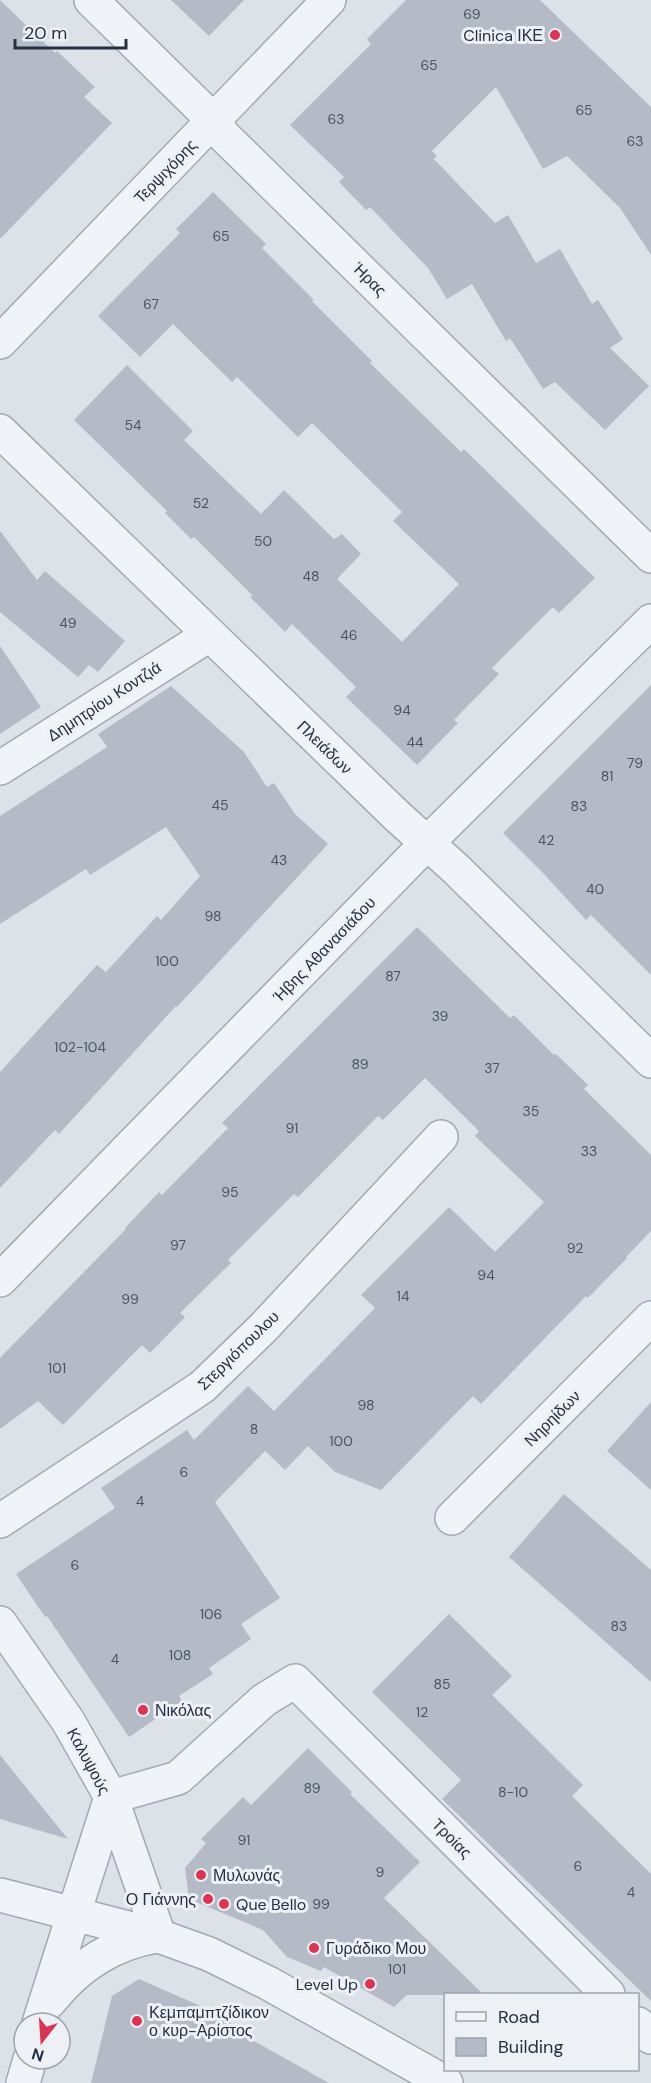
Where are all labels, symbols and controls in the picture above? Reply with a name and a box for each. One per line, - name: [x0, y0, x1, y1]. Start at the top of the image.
- house number: 69: [463, 5, 481, 23]
- scale bar: [15, 12, 126, 50]
- text: 20 m: [24, 21, 67, 45]
- place label: Clinica ΙΚΕ: [463, 25, 543, 46]
- marker: Clinica ΙΚΕ: [548, 28, 562, 42]
- house number: 65: [420, 56, 438, 74]
- house number: 65: [575, 101, 593, 119]
- house number: 63: [327, 110, 345, 128]
- house number: 63: [626, 132, 644, 150]
- street label: Τερψιχόρης: [129, 134, 202, 208]
- house number: 65: [212, 227, 230, 245]
- street label: Ήρας: [348, 257, 391, 301]
- house number: 67: [143, 295, 159, 313]
- house number: 54: [124, 416, 142, 434]
- house number: 52: [193, 494, 209, 512]
- house number: 50: [254, 532, 272, 550]
- house number: 48: [302, 567, 320, 585]
- house number: 49: [59, 614, 77, 632]
- house number: 46: [340, 626, 358, 644]
- street label: Δημητρίου Κοντζιά: [43, 657, 165, 746]
- house number: 94: [393, 701, 411, 719]
- street label: Πλειάδων: [293, 716, 357, 779]
- house number: 44: [407, 733, 424, 751]
- house number: 79: [627, 754, 643, 772]
- house number: 81: [601, 767, 613, 785]
- house number: 45: [211, 796, 229, 814]
- house number: 83: [571, 797, 587, 815]
- house number: 42: [538, 831, 554, 849]
- house number: 43: [271, 851, 287, 869]
- house number: 40: [586, 880, 604, 898]
- street label: Ήβης Αθανασιάδου: [268, 892, 380, 1007]
- house number: 98: [204, 907, 222, 925]
- house number: 100: [155, 952, 179, 970]
- house number: 87: [385, 967, 401, 985]
- house number: 39: [432, 1007, 449, 1025]
- house number: 102-104: [54, 1038, 106, 1056]
- house number: 89: [352, 1055, 369, 1073]
- house number: 37: [484, 1059, 500, 1077]
- house number: 35: [523, 1102, 539, 1120]
- house number: 91: [286, 1119, 298, 1137]
- house number: 33: [581, 1142, 597, 1160]
- house number: 95: [221, 1183, 239, 1201]
- house number: 97: [170, 1236, 186, 1254]
- house number: 92: [567, 1239, 583, 1257]
- house number: 94: [477, 1266, 495, 1284]
- house number: 14: [397, 1287, 410, 1305]
- house number: 99: [121, 1290, 139, 1308]
- street label: Στεργιόπουλου: [193, 1306, 284, 1395]
- house number: 101: [48, 1359, 66, 1377]
- street label: Νηρηίδων: [520, 1386, 585, 1451]
- house number: 98: [357, 1396, 375, 1414]
- house number: 8: [250, 1420, 258, 1438]
- house number: 100: [329, 1432, 353, 1450]
- house number: 6: [180, 1463, 188, 1481]
- house number: 4: [136, 1492, 145, 1510]
- house number: 6: [71, 1556, 79, 1574]
- house number: 106: [200, 1605, 222, 1623]
- house number: 83: [611, 1617, 627, 1635]
- house number: 108: [169, 1646, 191, 1664]
- house number: 4: [111, 1650, 120, 1668]
- house number: 85: [433, 1675, 451, 1693]
- place label: Νικόλας: [155, 1700, 212, 1721]
- marker: Νικόλας: [136, 1703, 150, 1717]
- house number: 12: [416, 1703, 428, 1721]
- street label: Καλυψούς: [62, 1724, 115, 1799]
- house number: 89: [304, 1779, 321, 1797]
- house number: 8-10: [498, 1783, 528, 1801]
- street label: Τροίας: [427, 1814, 476, 1863]
- house number: 91: [238, 1831, 250, 1849]
- house number: 6: [574, 1857, 582, 1875]
- house number: 9: [376, 1863, 385, 1881]
- place label: Μυλωνάς: [213, 1865, 281, 1886]
- marker: Μυλωνάς: [194, 1868, 208, 1882]
- house number: 4: [627, 1883, 636, 1901]
- place label: Ο Γιάννης: [126, 1889, 196, 1910]
- marker: Ο Γιάννης: [201, 1892, 215, 1906]
- place label: Que Bello: [236, 1894, 306, 1915]
- house number: 99: [312, 1895, 330, 1913]
- marker: Que Bello: [217, 1897, 231, 1911]
- place label: Γυράδικο Μου: [326, 1938, 426, 1959]
- marker: Γυράδικο Μου: [307, 1941, 321, 1955]
- house number: 101: [388, 1960, 406, 1978]
- place label: Level Up: [296, 1974, 358, 1995]
- marker: Level Up: [363, 1977, 377, 1991]
- legend: [444, 1993, 639, 2071]
- place label: Κεμπαμπτζίδικον ο κυρ-Αρίστος: [149, 2002, 269, 2041]
- text: Road: [498, 2005, 540, 2029]
- north arrow: [12, 2011, 72, 2071]
- marker: Κεμπαμπτζίδικον ο κυρ-Αρίστος: [130, 2014, 144, 2028]
- text: Building: [498, 2035, 563, 2059]
- text: N: [29, 2043, 46, 2067]

